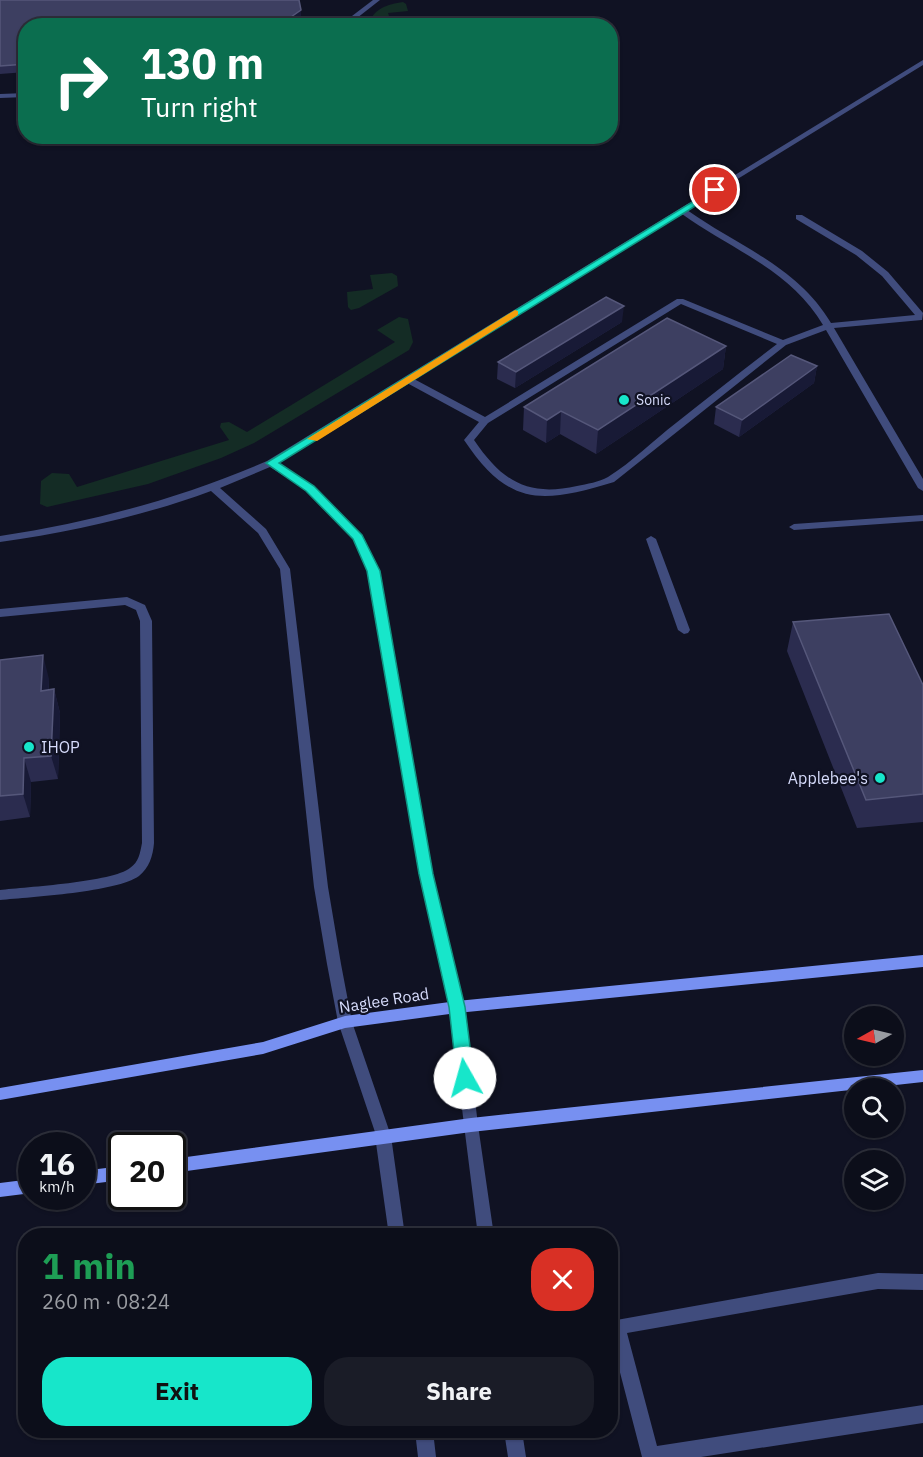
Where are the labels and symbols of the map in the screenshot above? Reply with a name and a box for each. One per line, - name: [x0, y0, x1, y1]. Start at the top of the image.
- pin: [689, 164, 740, 215]
- place label: Sonic: [636, 391, 670, 409]
- marker: Sonic: [617, 393, 631, 407]
- place label: IHOP: [41, 737, 80, 757]
- marker: IHOP: [22, 740, 36, 754]
- place label: Applebee's: [788, 768, 868, 788]
- marker: Applebee's: [873, 771, 887, 785]
- street label: Naglee Road: [338, 983, 430, 1017]
- north arrow: [844, 1006, 904, 1066]
- position arrow: [433, 1046, 497, 1110]
- speed limit sign: 20: [108, 1132, 186, 1210]

